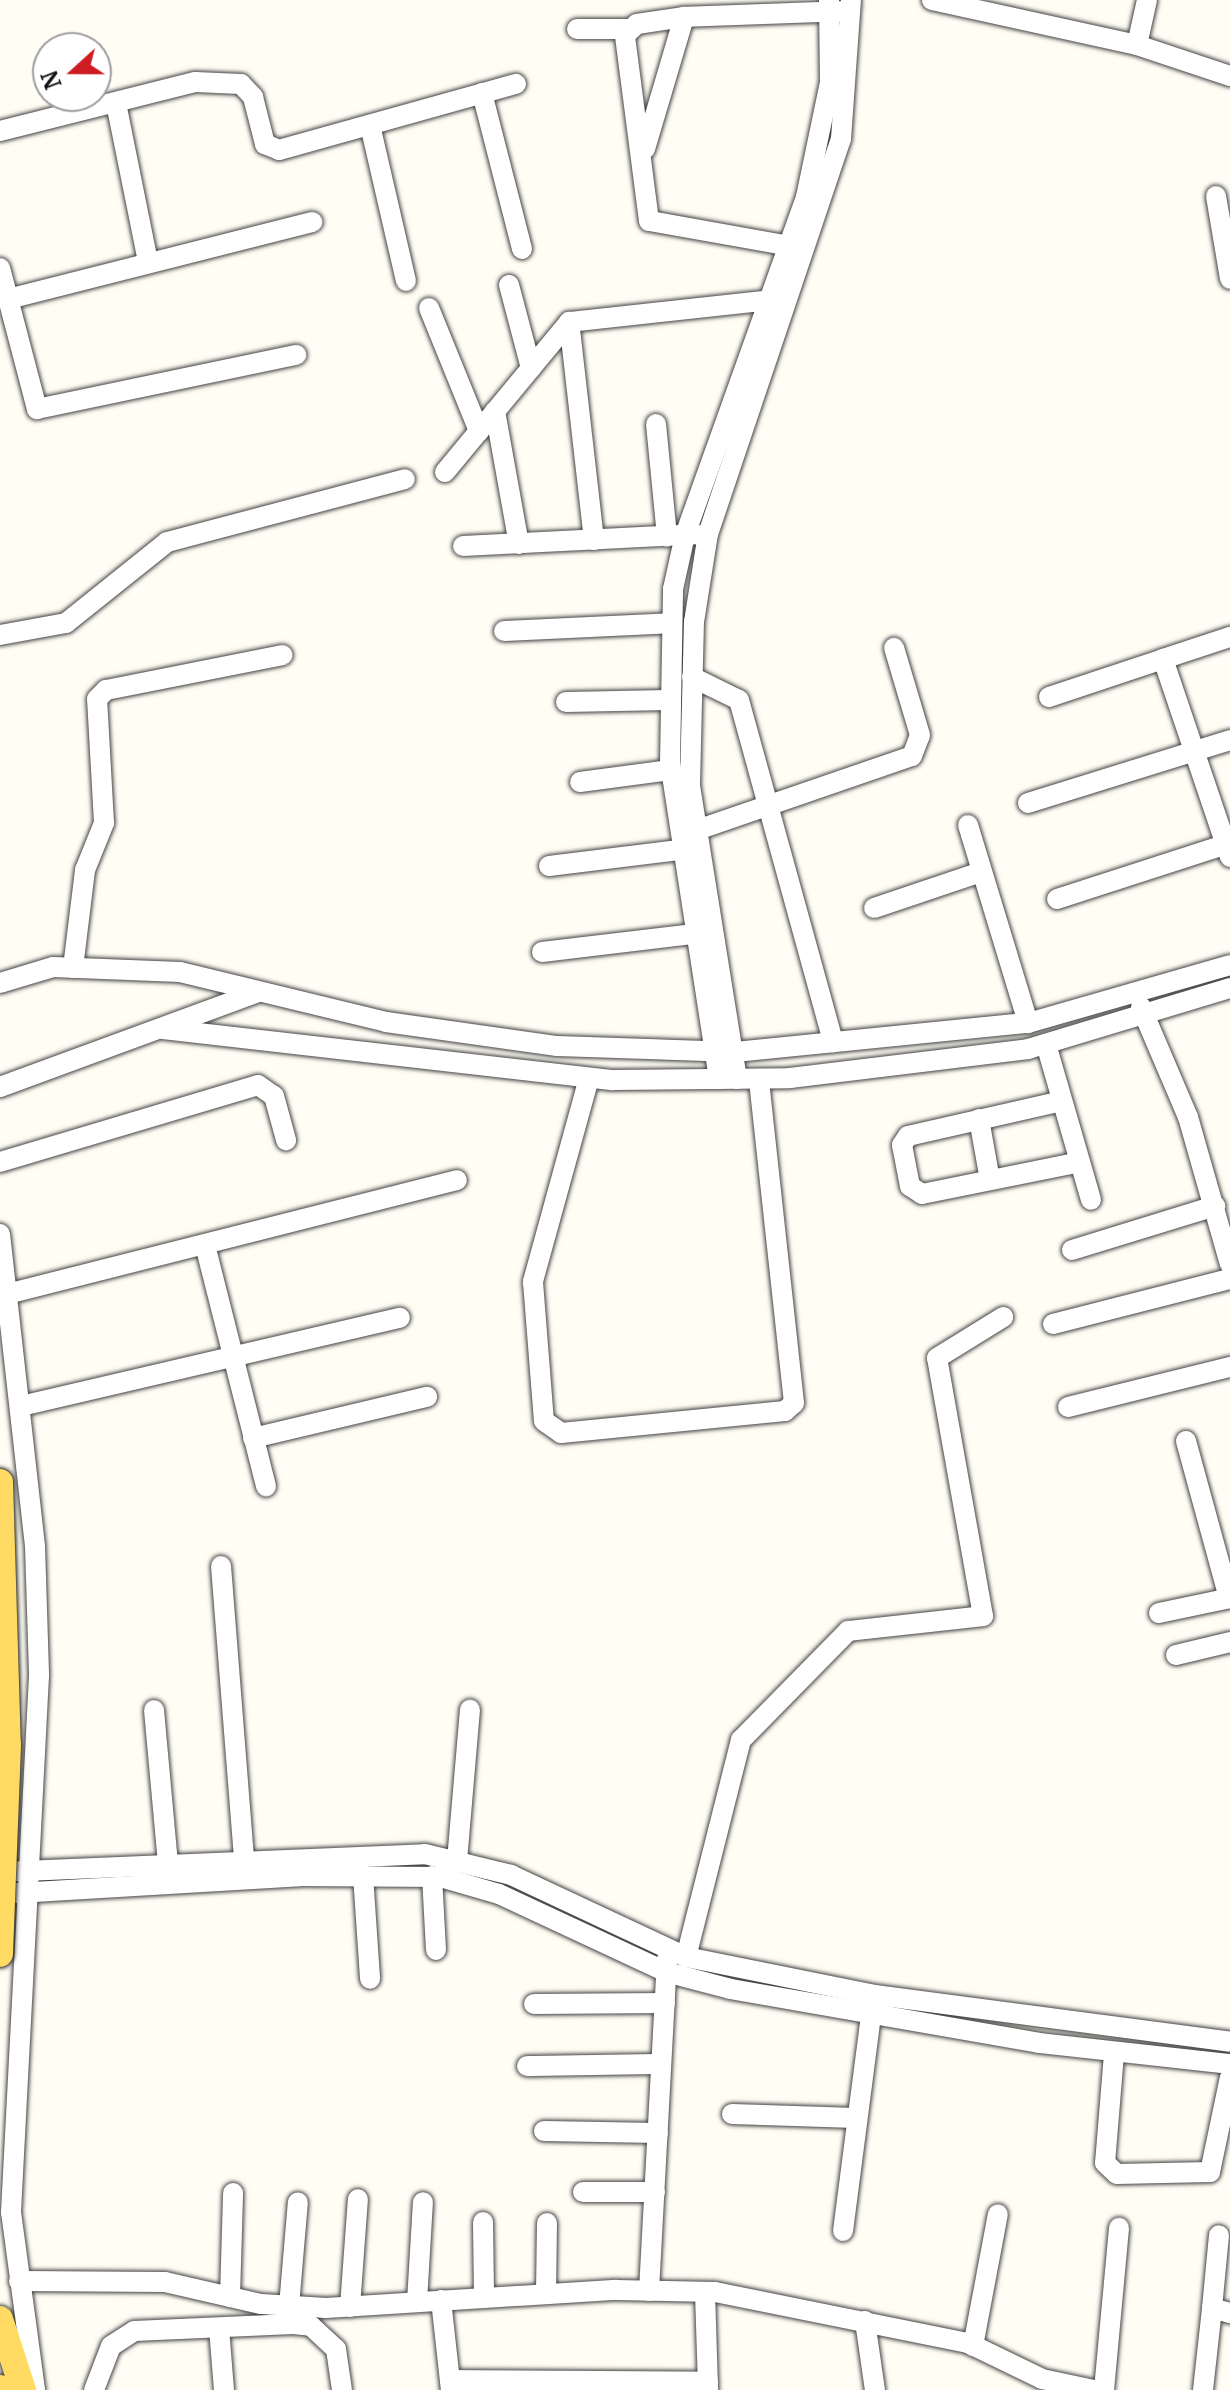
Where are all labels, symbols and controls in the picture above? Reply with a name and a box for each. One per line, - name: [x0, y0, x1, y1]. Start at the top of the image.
- north arrow: [32, 32, 112, 112]
- text: N: [35, 67, 68, 93]

